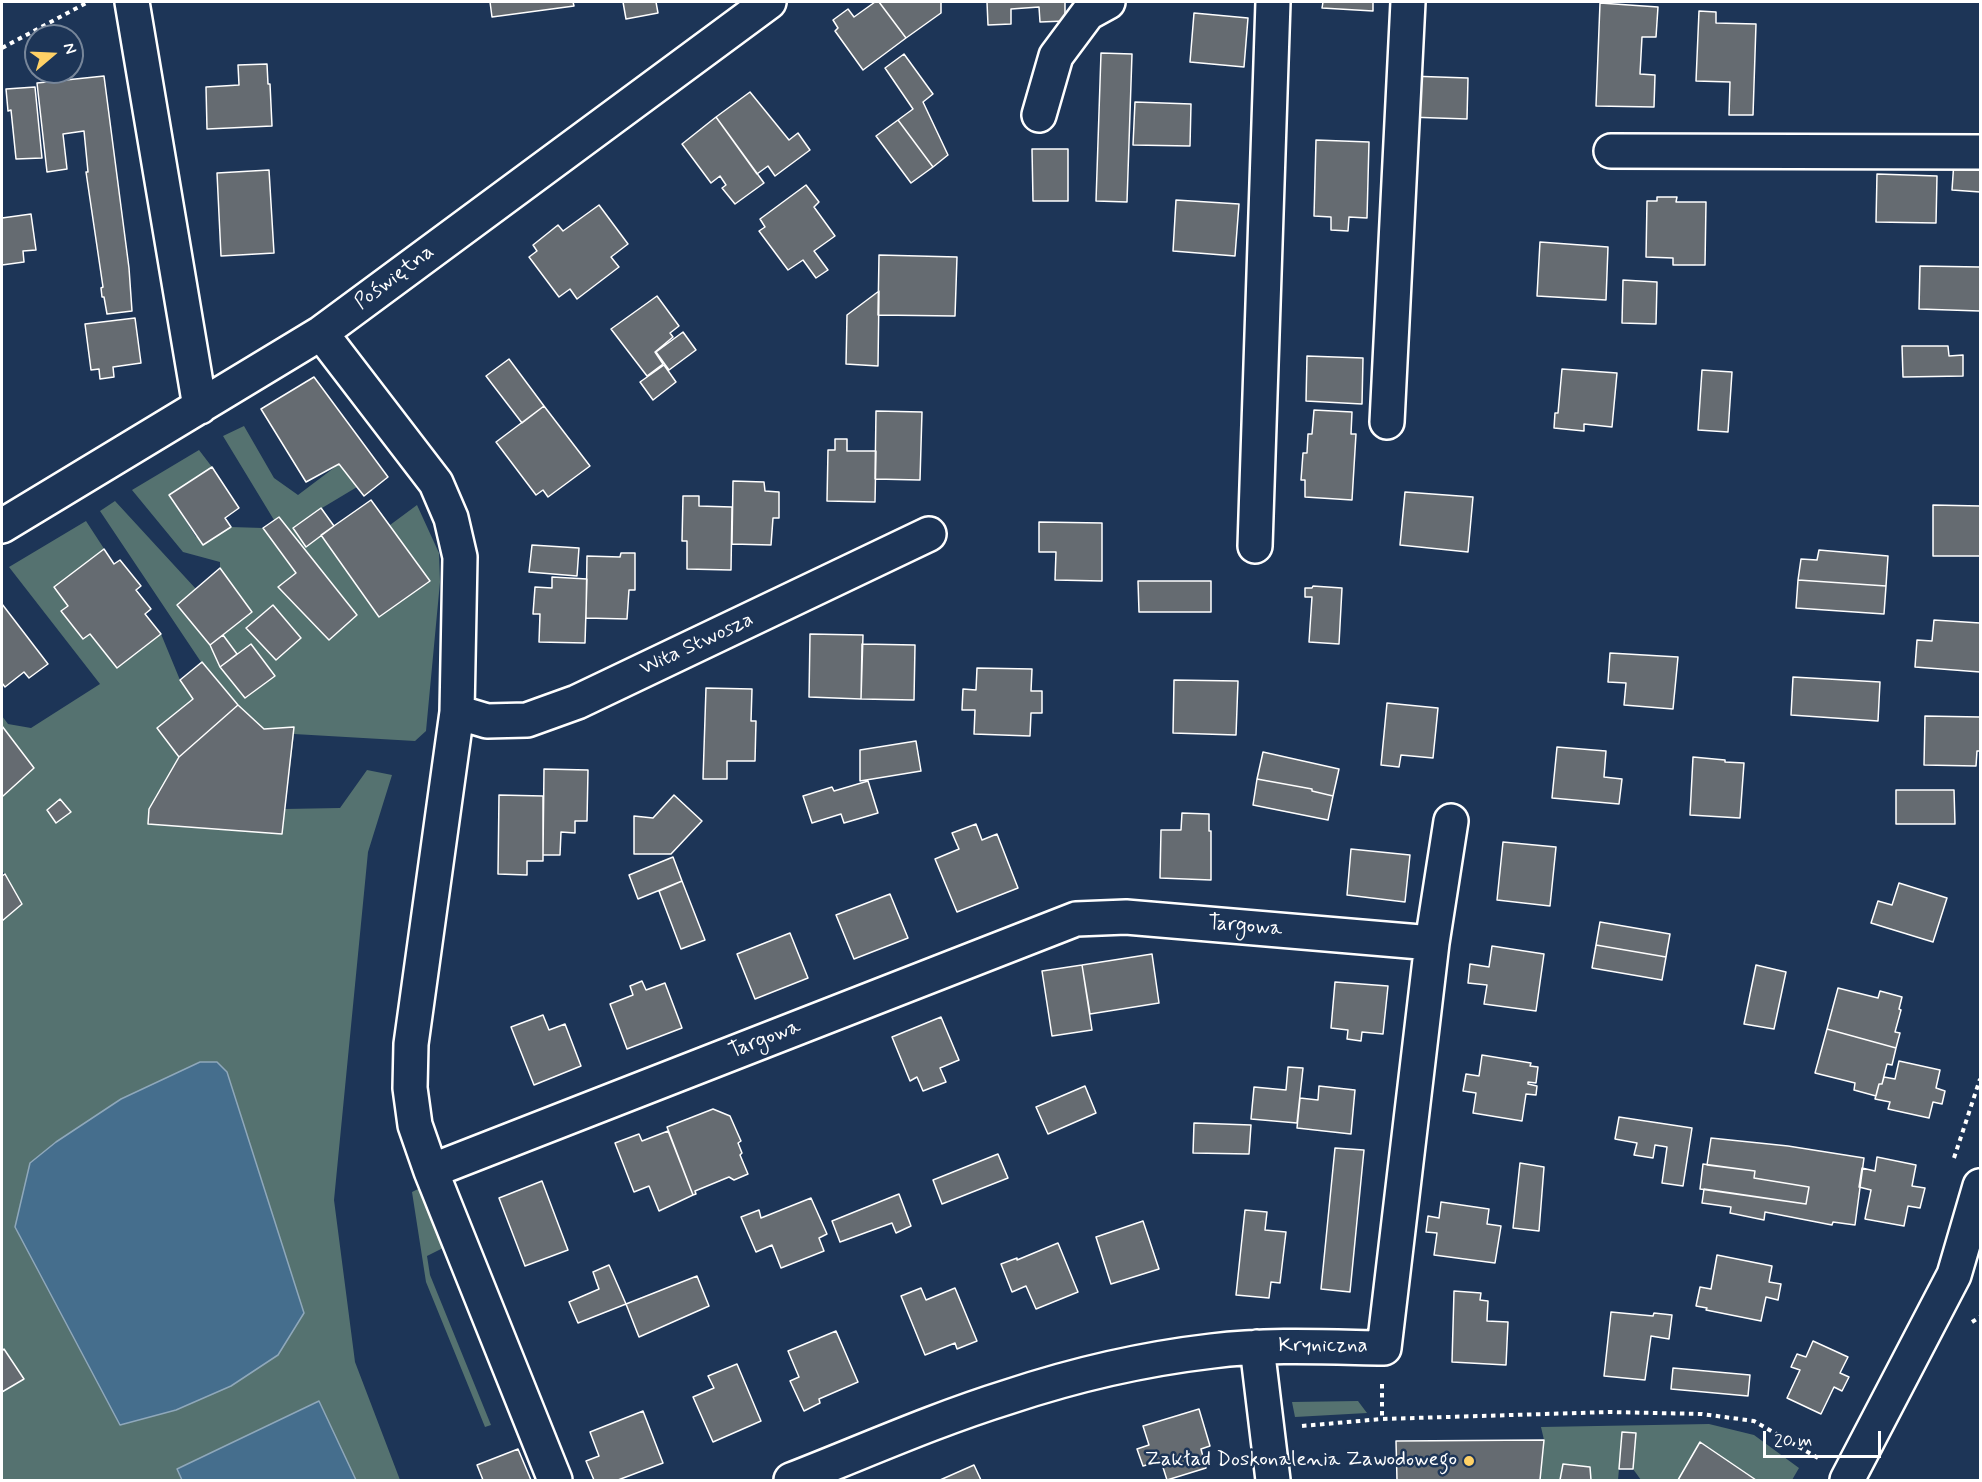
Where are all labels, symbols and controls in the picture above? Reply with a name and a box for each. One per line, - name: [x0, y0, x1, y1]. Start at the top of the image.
- north arrow: [24, 24, 84, 84]
- text: N: [58, 40, 81, 57]
- street label: Poświętna: [350, 240, 440, 316]
- street label: Wita Stwosza: [636, 608, 758, 682]
- street label: Targowa: [1207, 911, 1283, 943]
- street label: Targowa: [726, 1015, 804, 1065]
- street label: Kryniczna: [1278, 1334, 1368, 1360]
- scale bar: [1766, 1419, 1884, 1457]
- text: 20 m: [1774, 1429, 1812, 1453]
- place label: Zakład Doskonalenia Zawodowego: [1145, 1448, 1457, 1474]
- marker: Zakład Doskonalenia Zawodowego: [1462, 1454, 1476, 1468]

